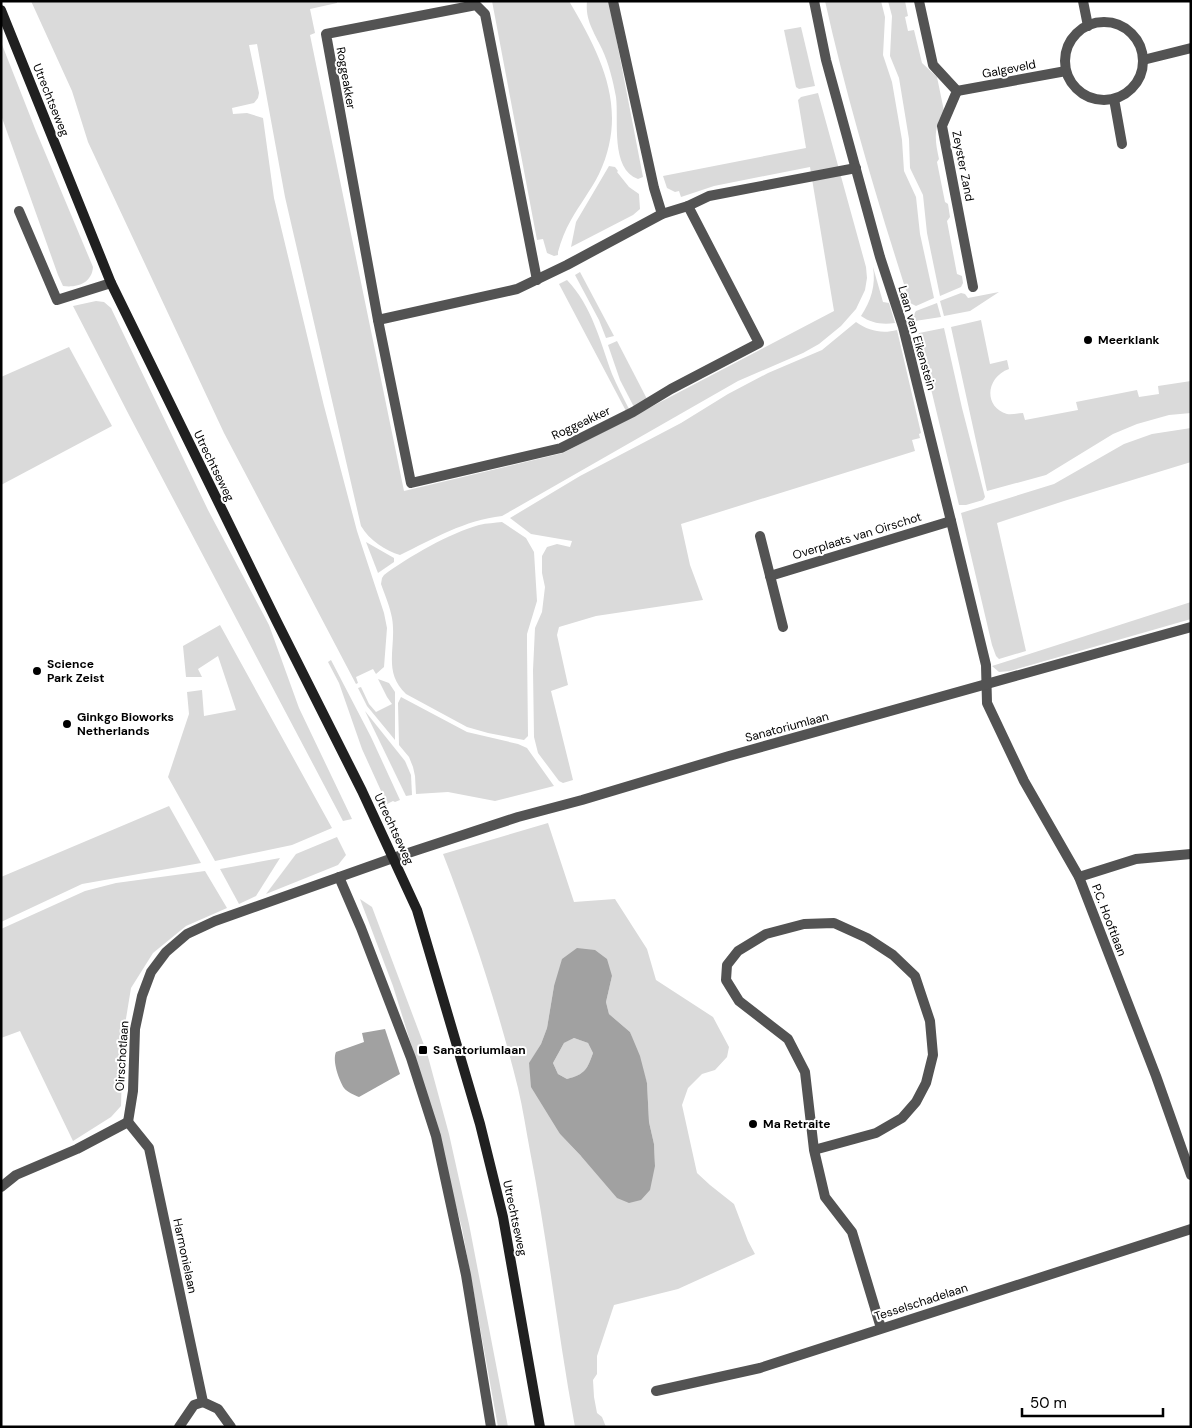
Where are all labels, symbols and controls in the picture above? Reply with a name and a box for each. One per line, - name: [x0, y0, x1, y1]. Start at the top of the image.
- street label: Roggeakker: [333, 46, 359, 111]
- street label: Galgeveld: [981, 56, 1037, 82]
- street label: Utrechtseweg: [29, 61, 73, 139]
- street label: Zeyster Zand: [948, 129, 978, 203]
- street label: Laan van Eikenstein: [894, 284, 940, 392]
- place label: Meerklank: [1098, 332, 1160, 348]
- marker: Meerklank: [1082, 334, 1094, 346]
- street label: Roggeakker: [549, 402, 613, 444]
- street label: Utrechtseweg: [190, 428, 238, 504]
- street label: Overplaats van Oirschot: [790, 509, 924, 563]
- place label: Science Park Zeist: [47, 656, 105, 686]
- marker: Science Park Zeist: [31, 665, 43, 677]
- street label: Sanatoriumlaan: [743, 708, 831, 746]
- place label: Ginkgo Bioworks Netherlands: [77, 709, 174, 739]
- marker: Ginkgo Bioworks Netherlands: [61, 718, 73, 730]
- street label: Utrechtseweg: [370, 791, 418, 868]
- street label: P.C. Hooftlaan: [1088, 882, 1130, 958]
- street label: Oirschotlaan: [112, 1020, 132, 1092]
- place label: Sanatoriumlaan: [433, 1042, 526, 1058]
- marker: Sanatoriumlaan: [417, 1044, 429, 1056]
- place label: Ma Retraite: [763, 1116, 831, 1132]
- marker: Ma Retraite: [747, 1118, 759, 1130]
- street label: Utrechtseweg: [499, 1179, 531, 1258]
- street label: Harmonielaan: [169, 1217, 201, 1295]
- street label: Tesselschadelaan: [872, 1279, 970, 1325]
- scale bar: [1022, 1386, 1163, 1418]
- text: 50 m: [1030, 1393, 1067, 1413]

